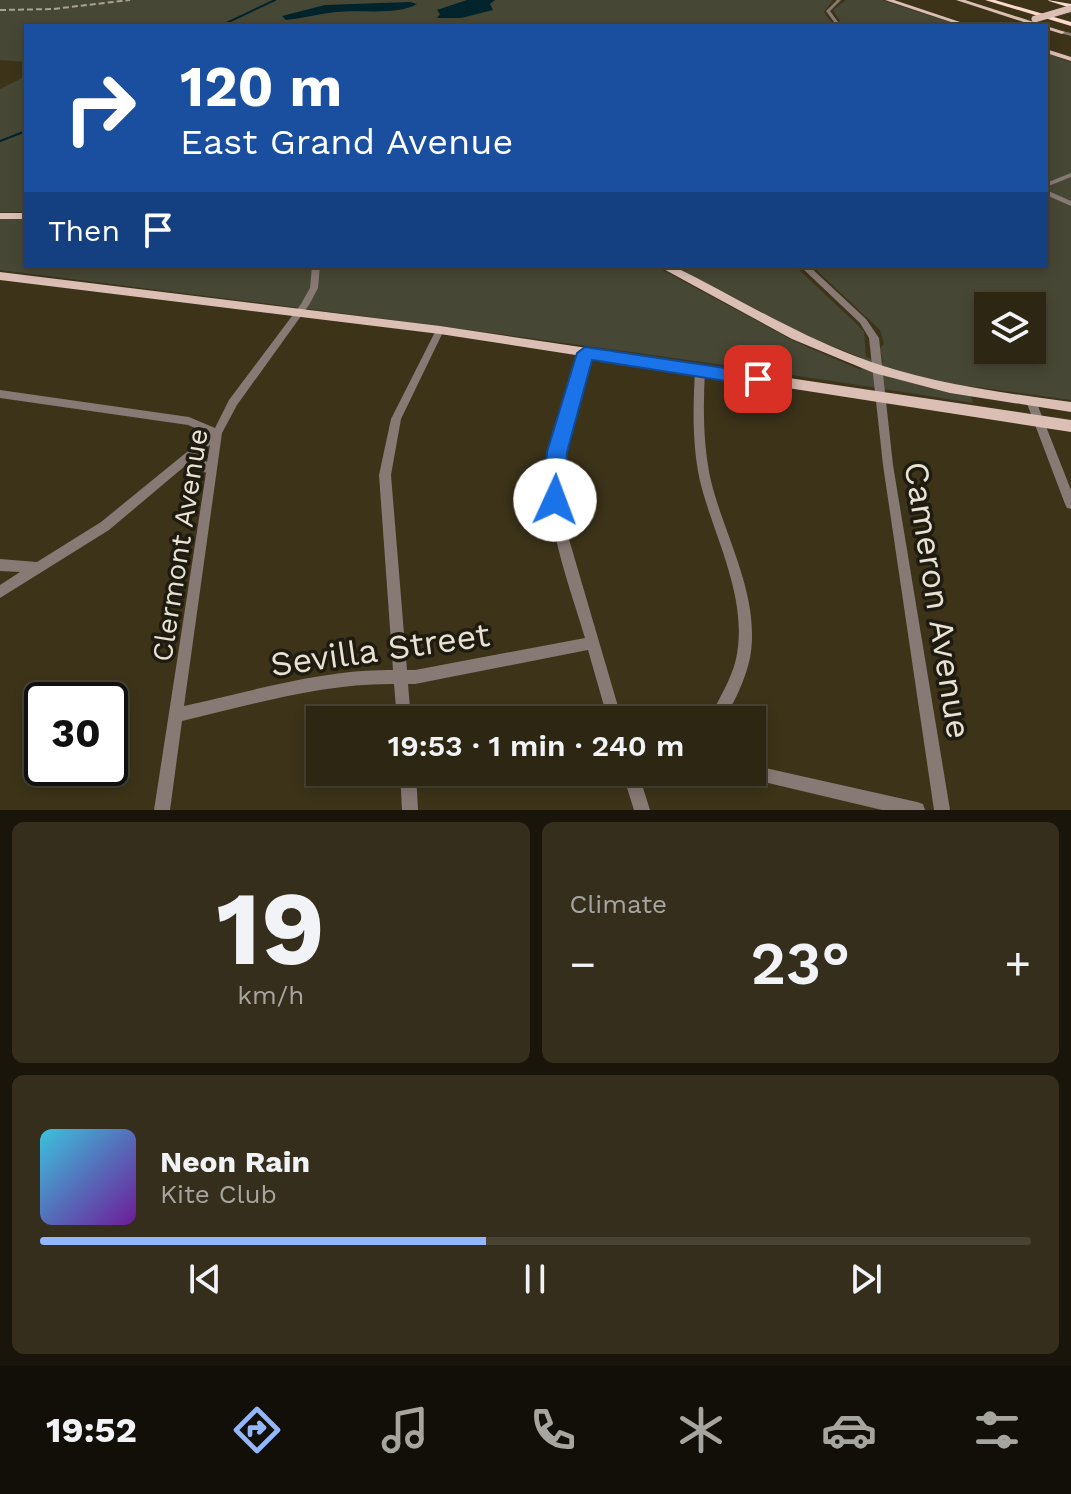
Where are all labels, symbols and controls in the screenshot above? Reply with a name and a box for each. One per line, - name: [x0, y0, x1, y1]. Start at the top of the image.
- text: 120 m: [180, 54, 342, 120]
- icon: right: [48, 56, 152, 160]
- text: East Grand Avenue: [180, 121, 513, 163]
- icon: arrive: [136, 208, 180, 252]
- text: Then: [48, 213, 120, 248]
- map controls: [974, 292, 1046, 364]
- button: layers: [974, 292, 1046, 364]
- pin: [724, 345, 792, 413]
- icon: arrive: [736, 357, 780, 401]
- street label: Clermont Avenue: [145, 426, 215, 664]
- position arrow: [513, 458, 597, 542]
- street label: Cameron Avenue: [896, 459, 980, 741]
- street label: Sevilla Street: [268, 614, 492, 684]
- speed limit sign: 30: [24, 682, 128, 786]
- text: 19:53 · 1 min · 240 m: [388, 728, 684, 763]
- text: 19: [216, 867, 325, 989]
- text: Climate: [570, 889, 667, 919]
- text: 23°: [750, 928, 850, 999]
- text: −: [570, 938, 596, 990]
- text: +: [1004, 938, 1031, 990]
- text: km/h: [237, 980, 304, 1010]
- text: Neon Rain: [160, 1144, 310, 1179]
- text: Kite Club: [160, 1179, 277, 1209]
- icon: previous: [183, 1257, 227, 1301]
- icon: pause: [513, 1257, 557, 1301]
- icon: next: [844, 1257, 888, 1301]
- icon: directions: [229, 1402, 285, 1458]
- icon: music: [377, 1402, 433, 1458]
- icon: phone: [525, 1402, 581, 1458]
- icon: climate: [673, 1402, 729, 1458]
- icon: car: [821, 1402, 877, 1458]
- icon: filters: [969, 1402, 1025, 1458]
- text: 19:52: [46, 1409, 137, 1451]

